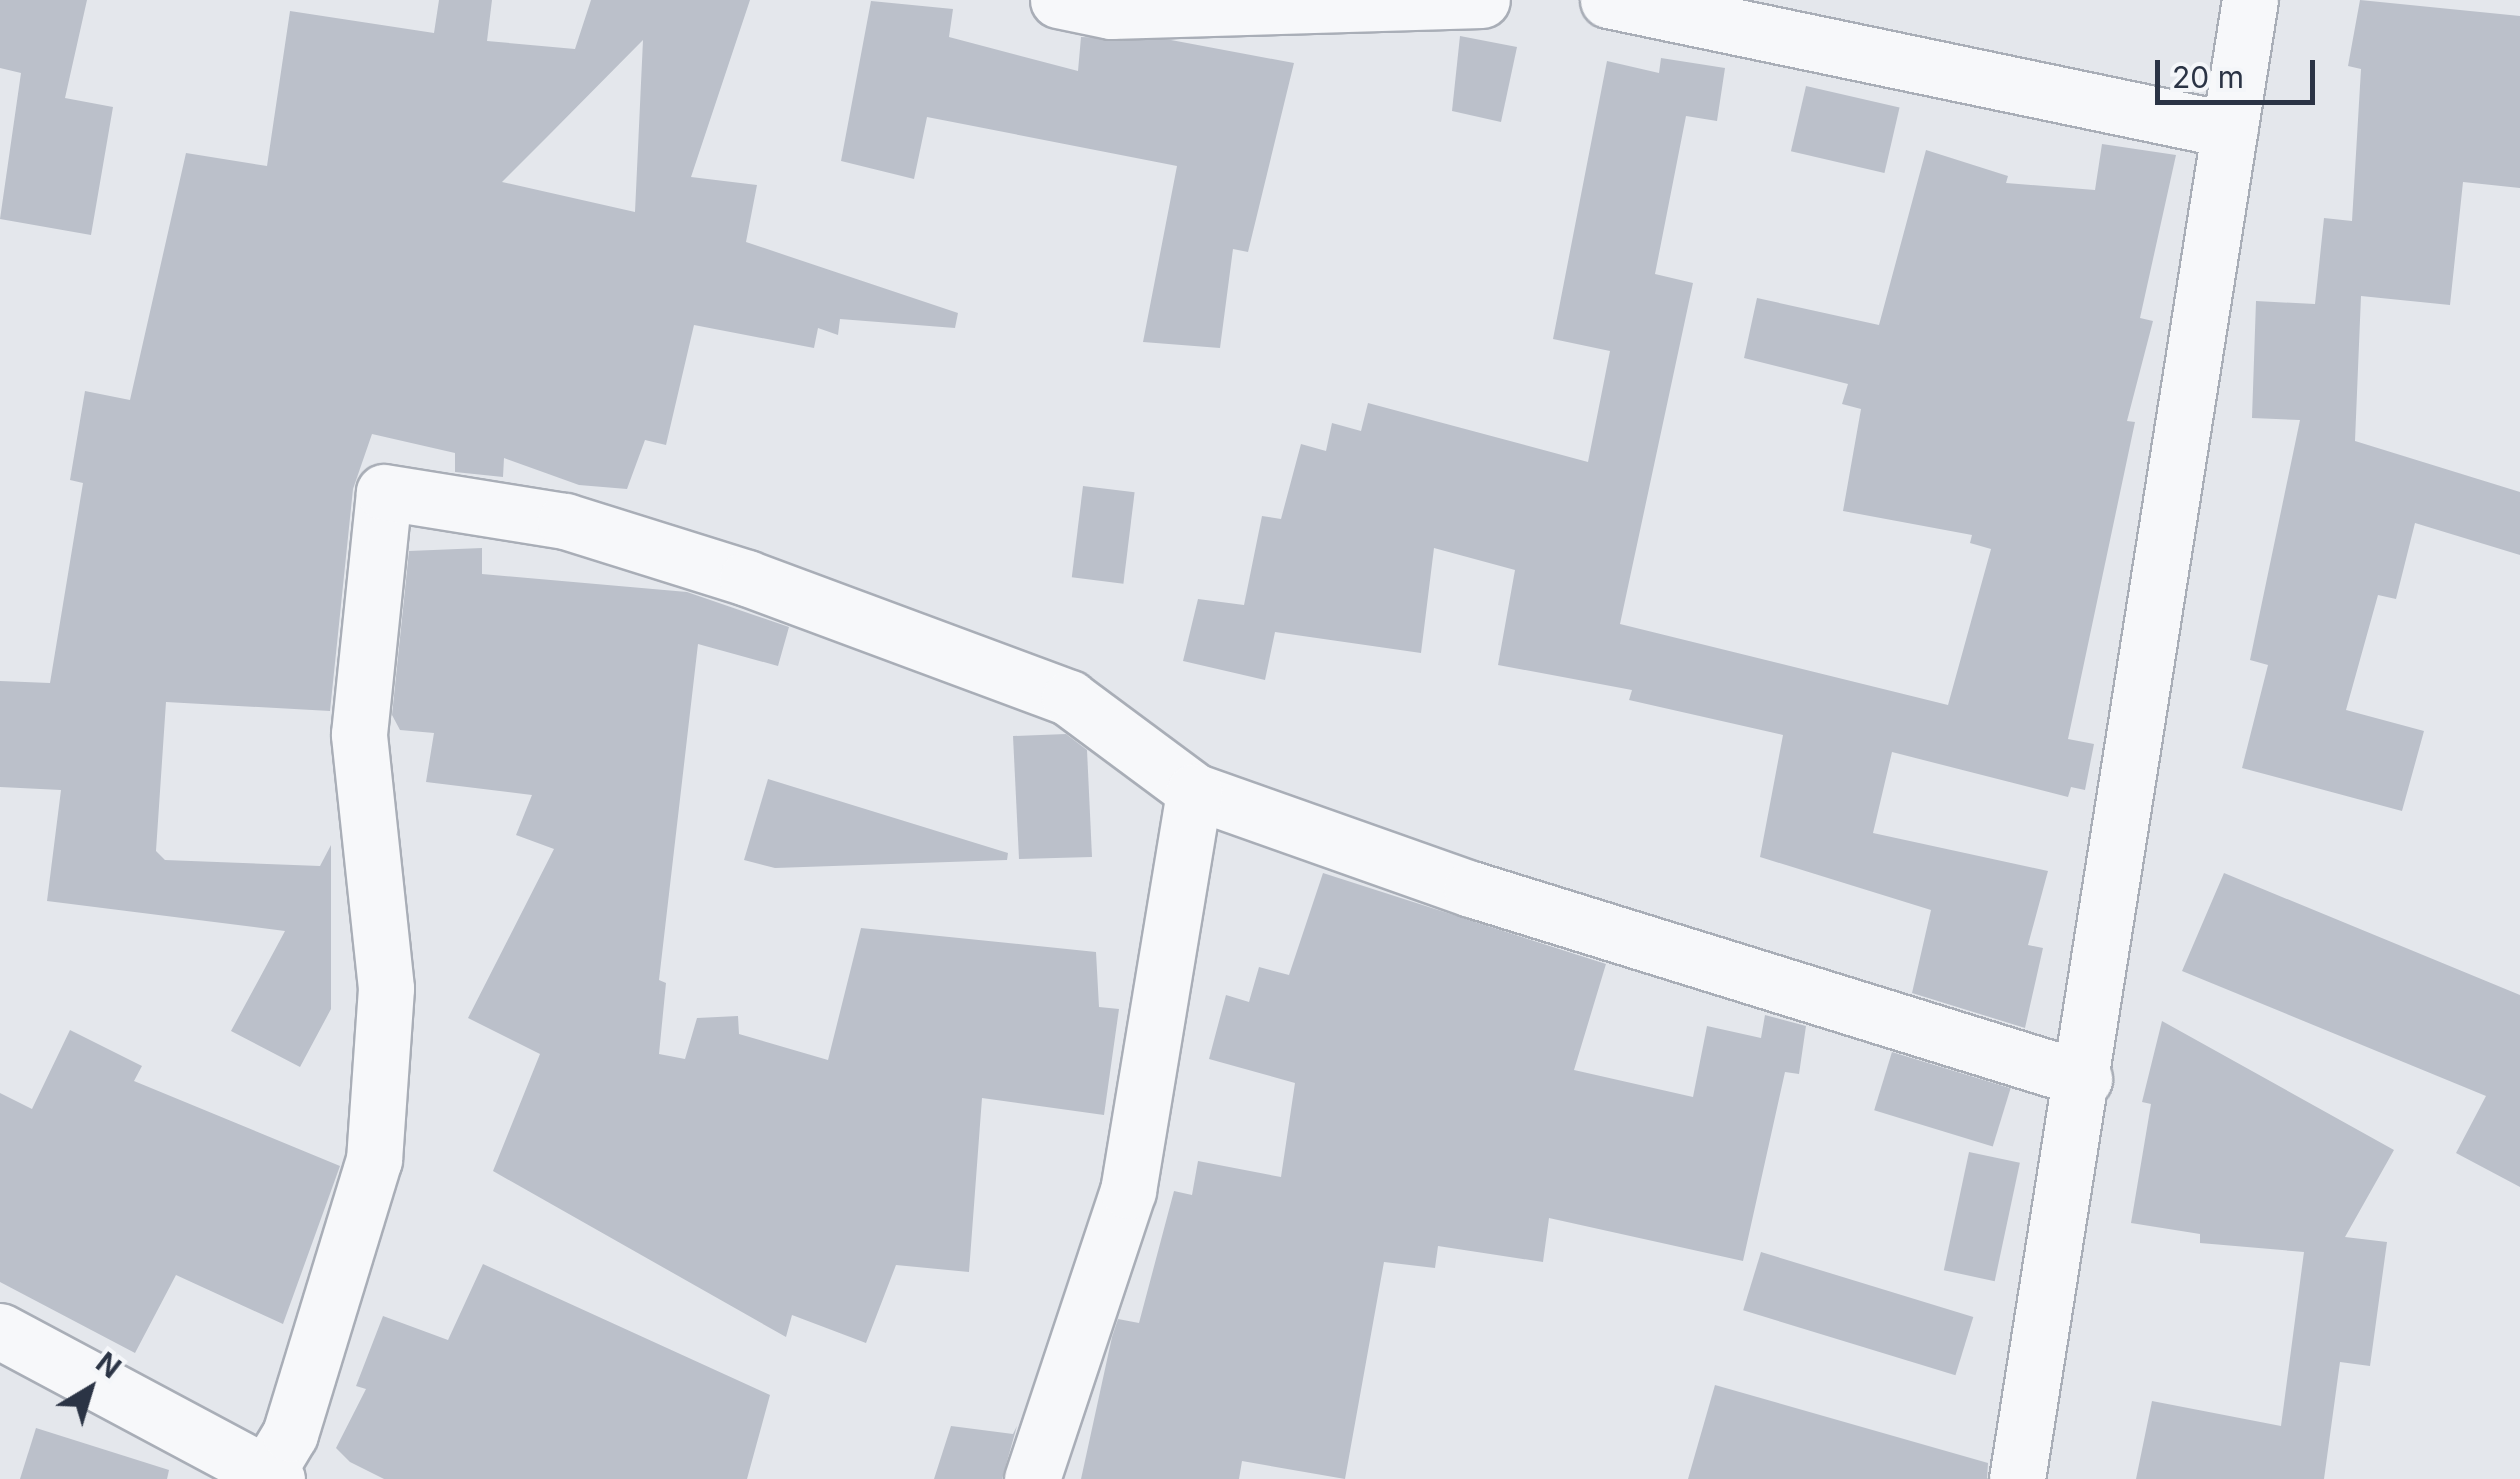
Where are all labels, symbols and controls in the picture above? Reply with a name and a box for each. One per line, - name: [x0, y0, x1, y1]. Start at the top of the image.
- scale bar: [2160, 40, 2320, 102]
- text: 20 m: [2172, 59, 2244, 95]
- north arrow: [40, 1339, 140, 1439]
- text: N: [90, 1345, 127, 1385]

